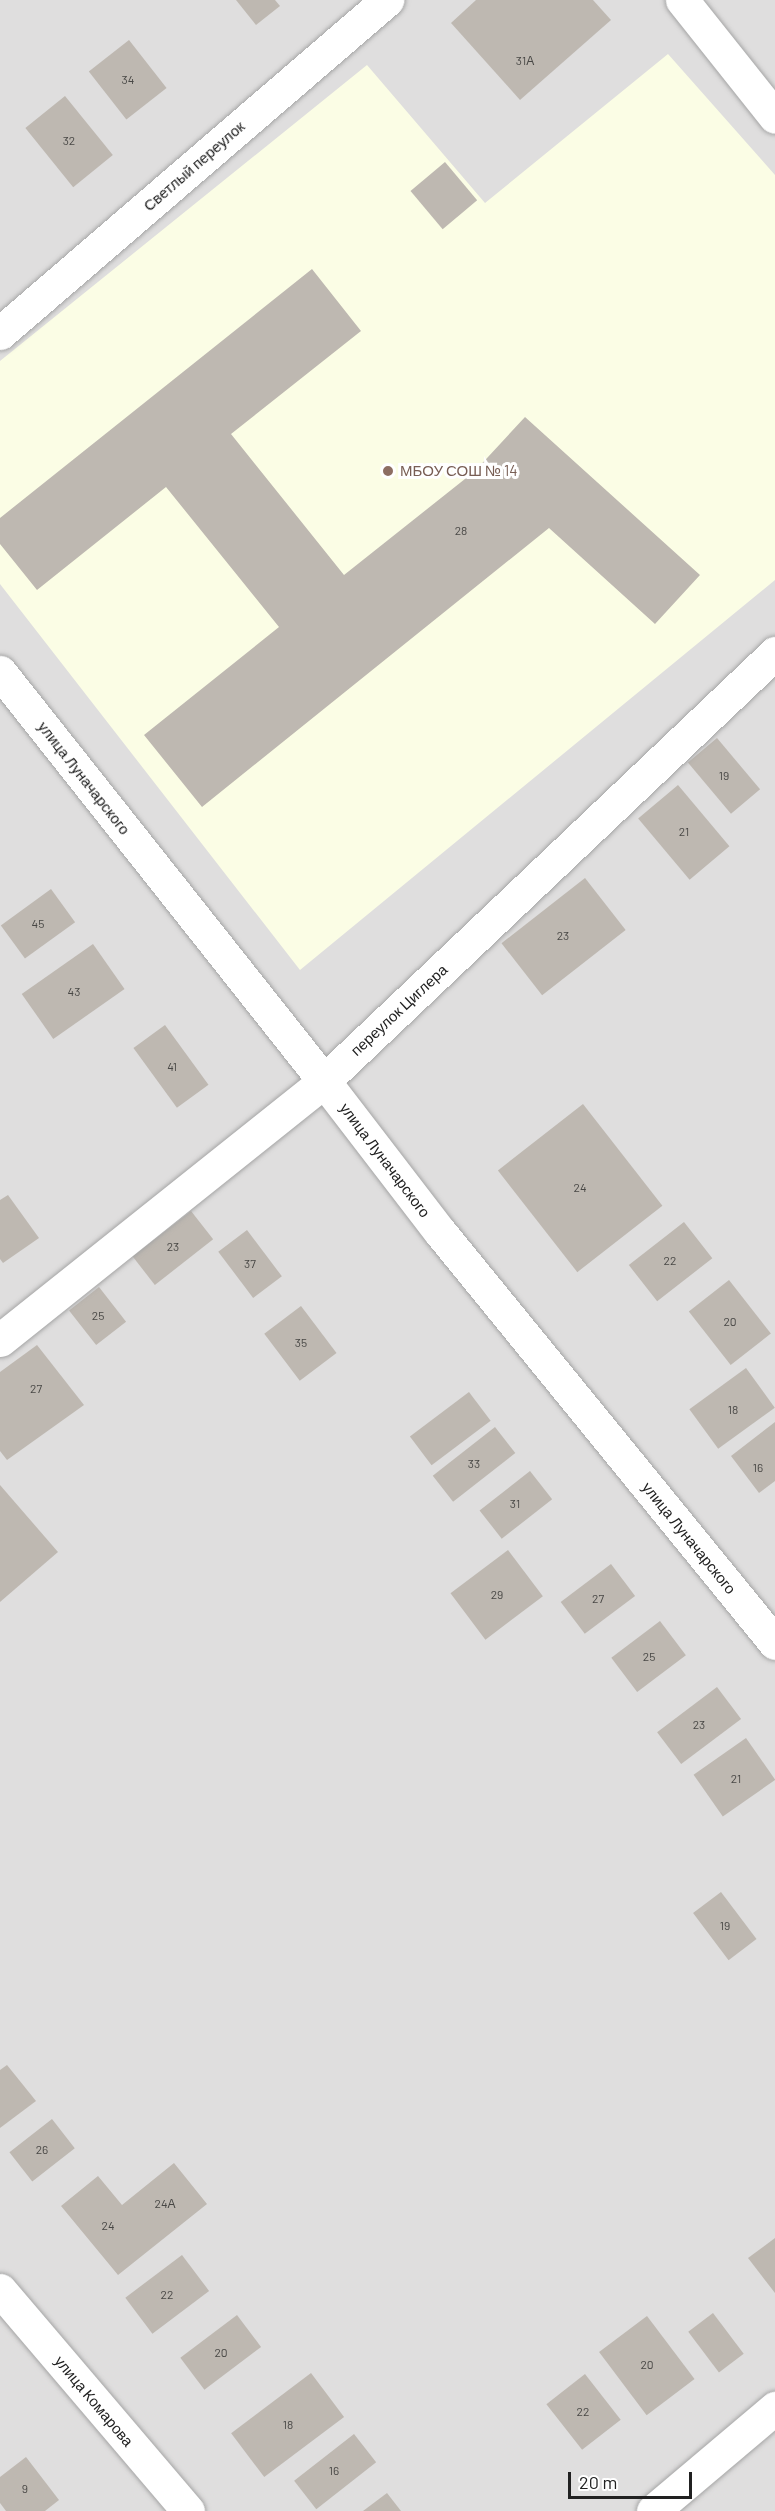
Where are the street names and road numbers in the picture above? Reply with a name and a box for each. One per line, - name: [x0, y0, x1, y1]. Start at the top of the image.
- street label: Светлый переулок: [140, 117, 248, 215]
- street label: улица Луначарского: [34, 718, 134, 838]
- street label: переулок Циглера: [347, 961, 451, 1059]
- street label: улица Луначарского: [336, 1099, 434, 1221]
- street label: улица Луначарского: [638, 1478, 740, 1598]
- street label: улица Комарова: [51, 2352, 137, 2450]

